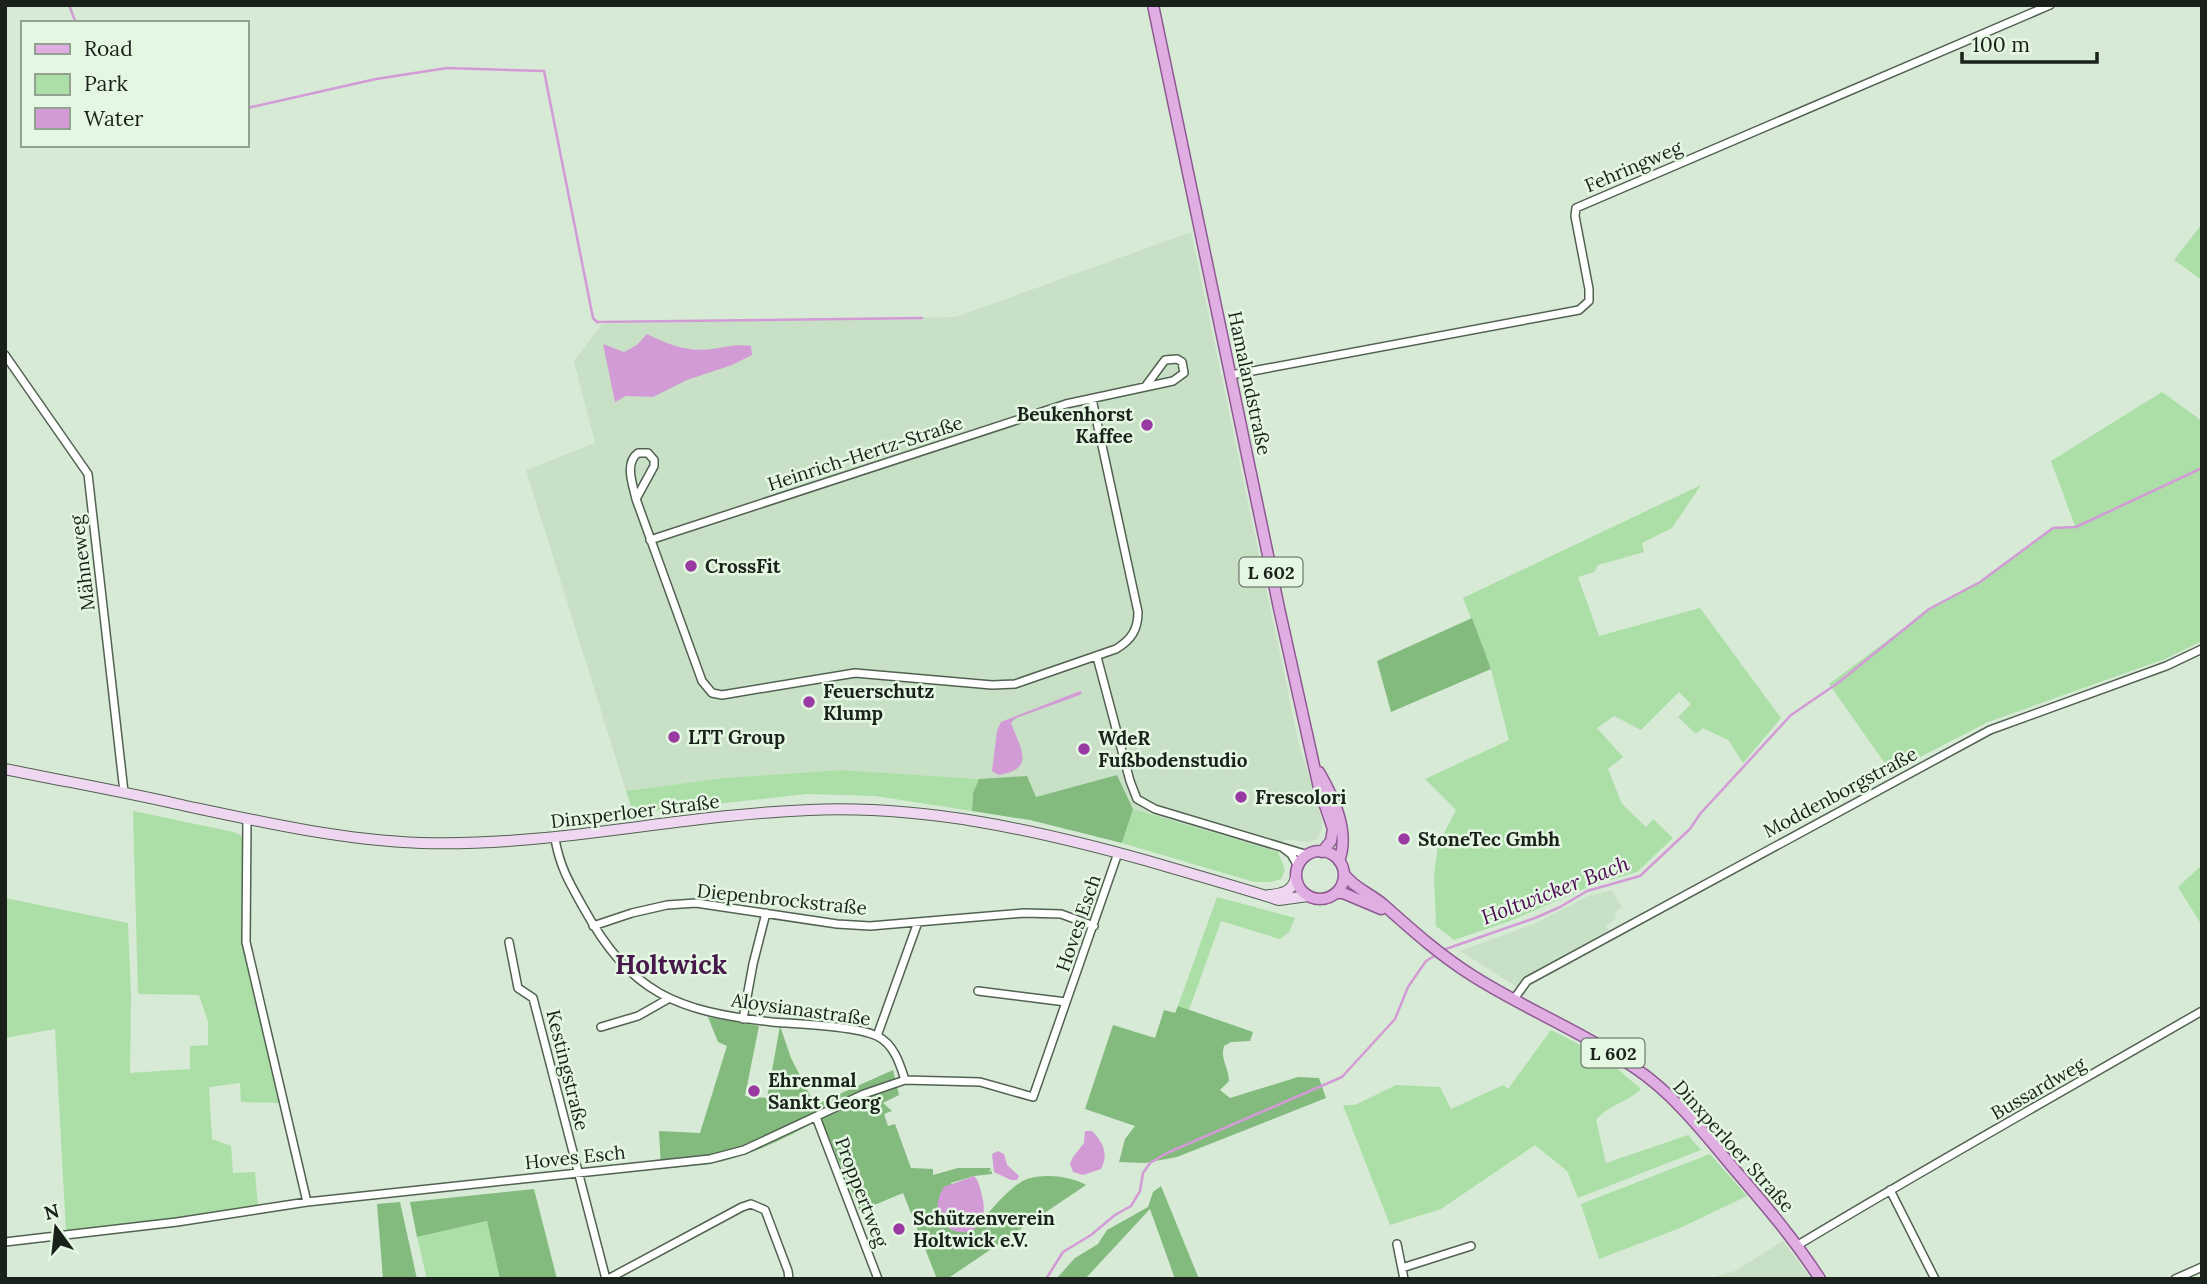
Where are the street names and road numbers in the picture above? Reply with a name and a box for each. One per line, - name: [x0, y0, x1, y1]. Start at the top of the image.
- street label: Fehringweg: [1581, 135, 1686, 197]
- street label: Hamalandstraße: [1223, 309, 1277, 457]
- street label: Heinrich-Hertz-Straße: [764, 410, 966, 496]
- street label: Mähneweg: [64, 513, 100, 612]
- road number: L 602: [1240, 558, 1302, 586]
- street label: Moddenborgstraße: [1759, 741, 1921, 843]
- street label: Dinxperloer Straße: [549, 789, 721, 833]
- street label: Hoves Esch: [1050, 871, 1106, 975]
- street label: Diepenbrockstraße: [696, 878, 868, 920]
- street label: Aloysianastraße: [729, 987, 872, 1031]
- street label: Kestingstraße: [541, 1007, 595, 1133]
- road number: L 602: [1582, 1038, 1644, 1068]
- street label: Bussardweg: [1986, 1051, 2090, 1125]
- street label: Dinxperloer Straße: [1668, 1075, 1800, 1217]
- street label: Proppertweg: [830, 1134, 894, 1251]
- street label: Hoves Esch: [523, 1140, 627, 1174]

